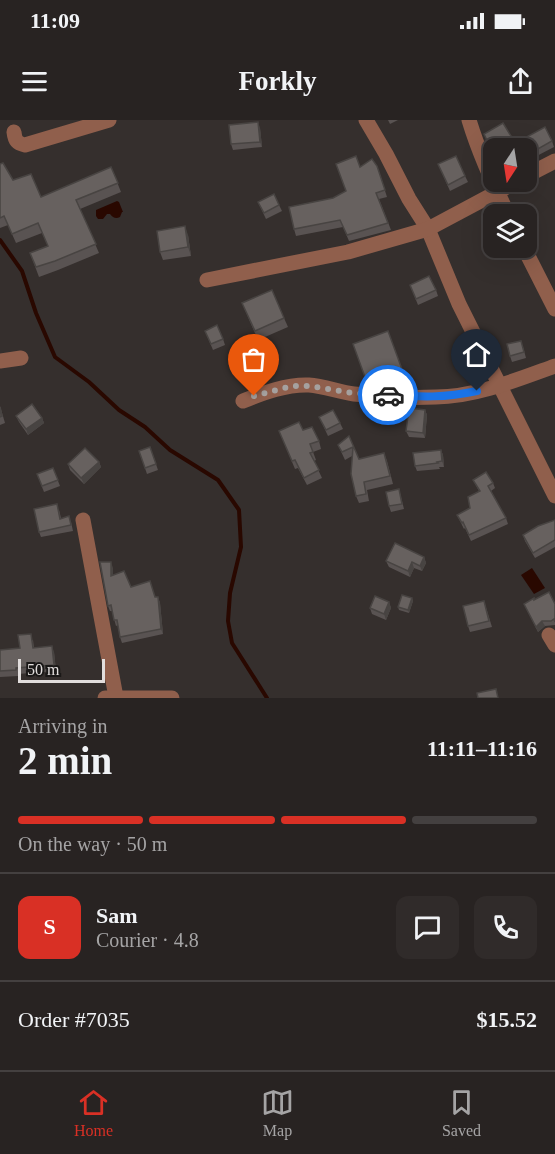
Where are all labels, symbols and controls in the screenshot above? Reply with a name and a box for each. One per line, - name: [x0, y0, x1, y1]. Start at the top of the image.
- text: 11:09: [30, 8, 80, 33]
- icon: menu: [18, 65, 51, 98]
- icon: share: [504, 65, 537, 98]
- text: Forkly: [239, 66, 317, 96]
- north arrow: [483, 138, 537, 192]
- map controls: [483, 138, 537, 258]
- button: layers: [483, 204, 537, 258]
- pin: [451, 329, 502, 391]
- pin: [228, 334, 279, 396]
- icon: home: [460, 338, 493, 371]
- icon: bag: [237, 343, 270, 376]
- courier: [358, 365, 418, 425]
- icon: car: [372, 379, 405, 412]
- scale bar: [18, 656, 105, 684]
- text: 50 m: [27, 661, 59, 678]
- text: Arriving in: [18, 715, 107, 737]
- text: 11:11–11:16: [427, 736, 537, 761]
- text: 2 min: [18, 739, 112, 782]
- text: On the way · 50 m: [18, 833, 167, 855]
- button: chat: [396, 896, 459, 959]
- button: phone: [474, 896, 537, 959]
- text: Sam: [96, 903, 138, 928]
- text: S: [43, 914, 56, 939]
- text: Courier · 4.8: [96, 929, 199, 951]
- text: Order #7035: [18, 1007, 130, 1032]
- text: $15.52: [477, 1007, 537, 1032]
- tab: Home: [74, 1086, 113, 1140]
- tab: Map: [261, 1086, 294, 1140]
- tab: Saved: [442, 1086, 481, 1140]

